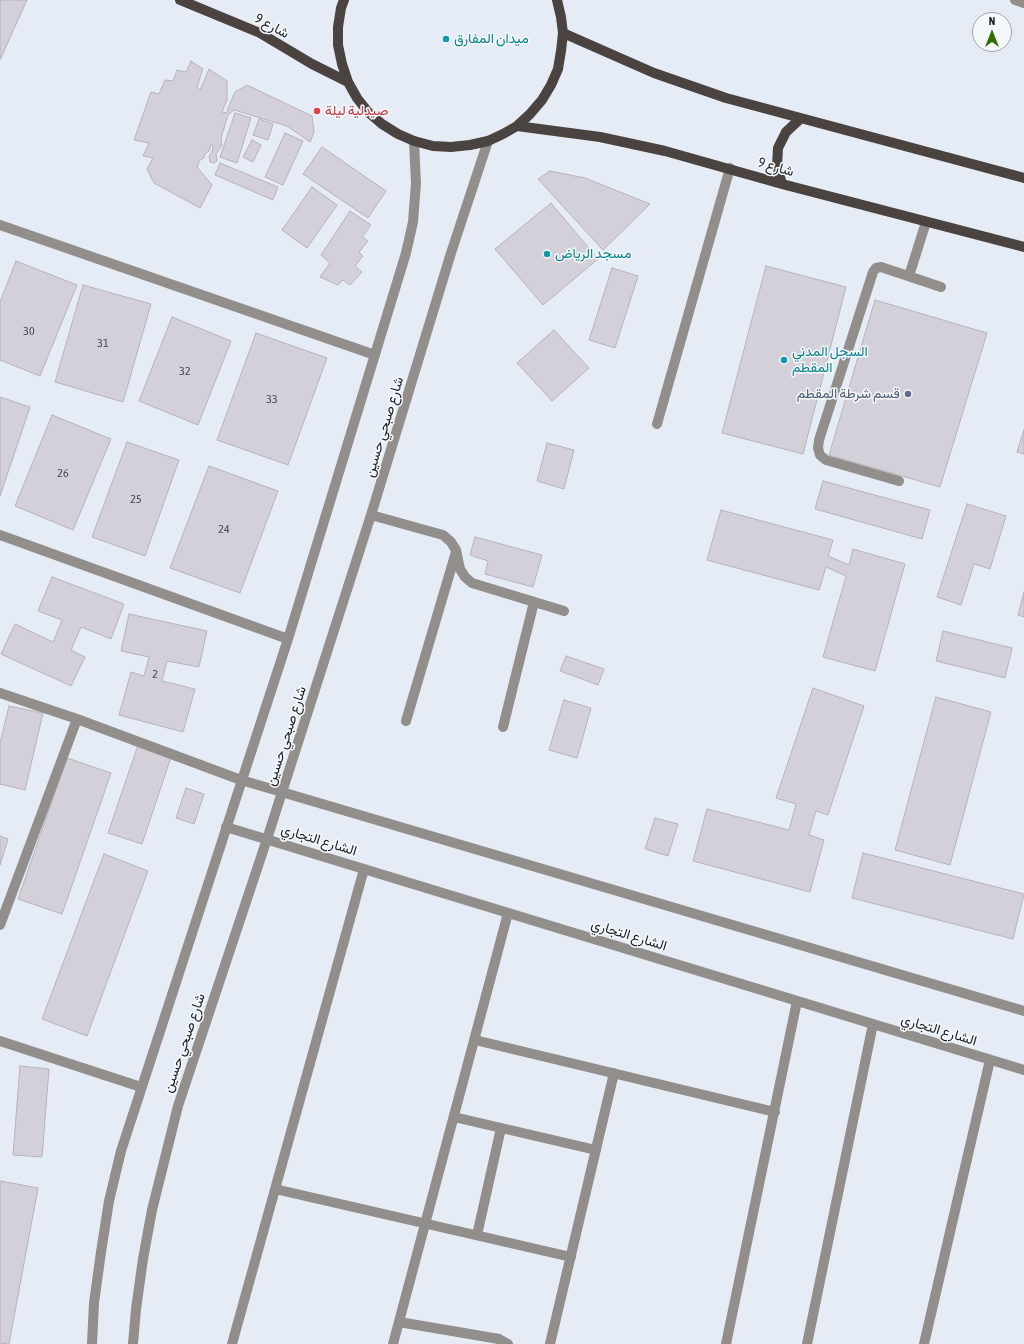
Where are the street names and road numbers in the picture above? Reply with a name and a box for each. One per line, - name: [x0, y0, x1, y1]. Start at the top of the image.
- street label: شارع 9: [252, 10, 292, 42]
- street label: شارع 9: [756, 154, 796, 180]
- street label: شارع صبحي حسين: [361, 375, 407, 479]
- street label: شارع صبحي حسين: [262, 684, 310, 788]
- street label: الشارع التجاري: [279, 821, 359, 859]
- street label: الشارع التجاري: [589, 916, 669, 954]
- street label: شارع صبحي حسين: [159, 991, 209, 1095]
- street label: الشارع التجاري: [899, 1011, 979, 1049]

